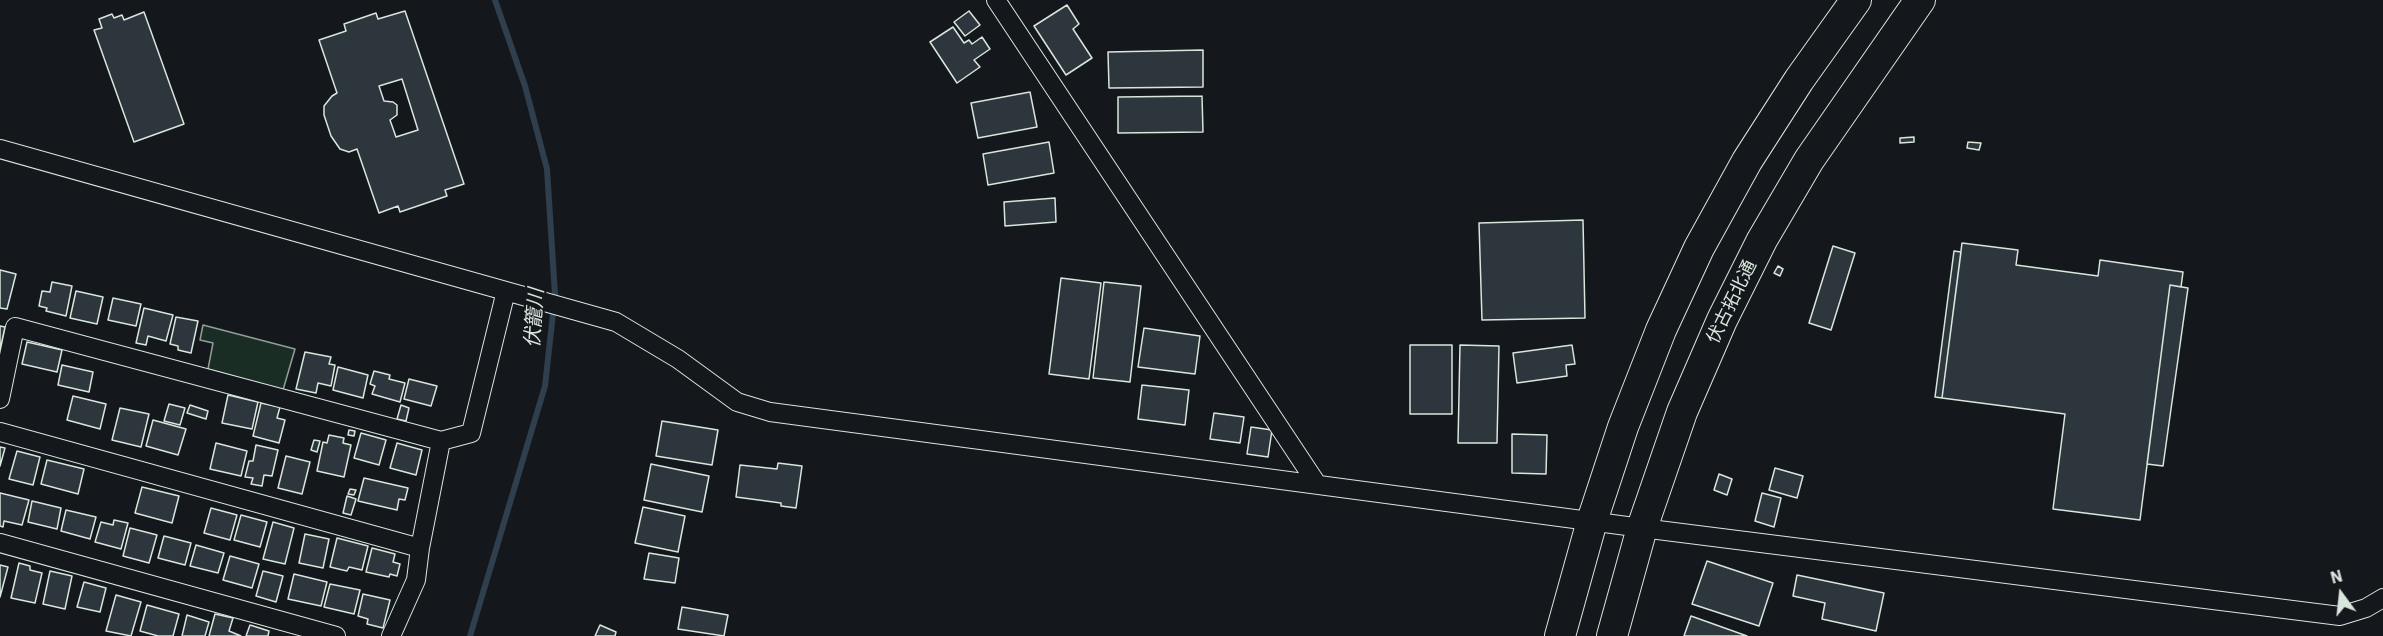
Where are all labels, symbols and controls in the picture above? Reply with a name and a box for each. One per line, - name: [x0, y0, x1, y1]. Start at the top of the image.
- street label: 伏古拓北通: [1703, 257, 1761, 347]
- water label: 伏籠川: [521, 287, 549, 349]
- north arrow: [2311, 564, 2371, 624]
- text: N: [2328, 565, 2345, 588]

